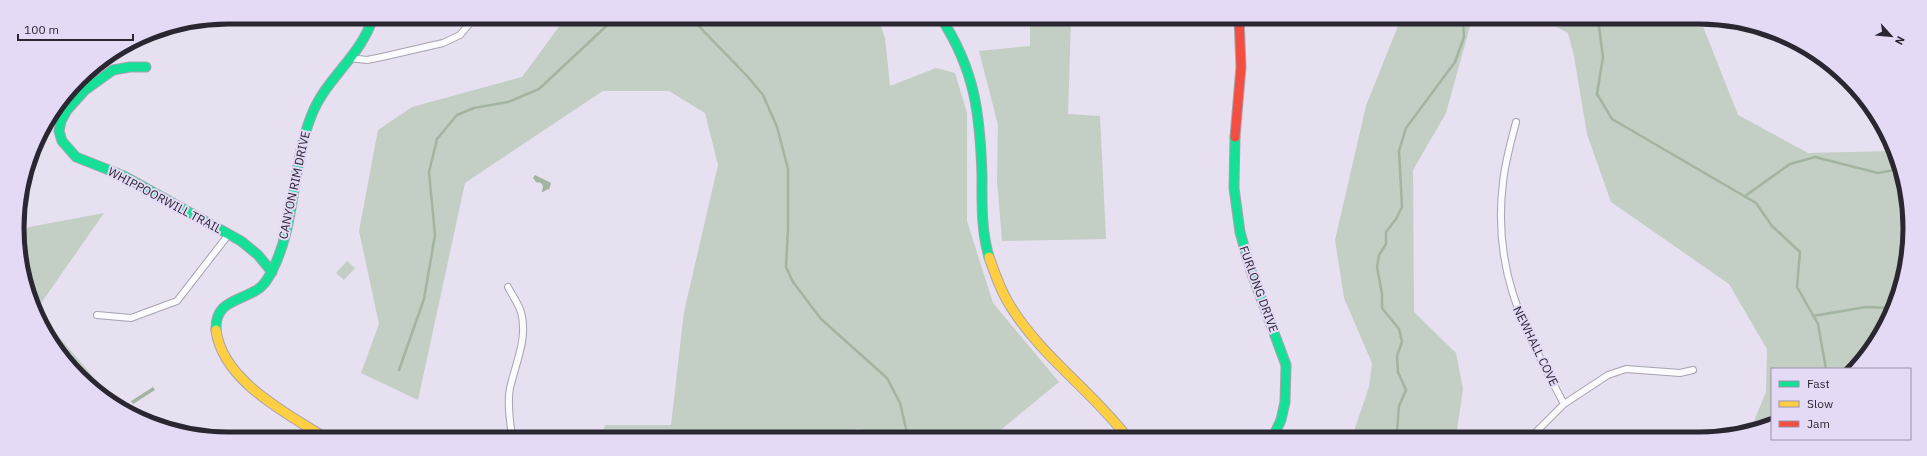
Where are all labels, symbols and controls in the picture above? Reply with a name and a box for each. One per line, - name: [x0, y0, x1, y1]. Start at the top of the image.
- scale bar: [18, 16, 133, 42]
- north arrow: [1871, 16, 1911, 56]
- text: 100 m: [24, 22, 59, 37]
- text: N: [1892, 34, 1908, 47]
- street label: CANYON RIM DRIVE: [275, 130, 313, 240]
- street label: WHIPPOORWILL TRAIL: [106, 164, 224, 236]
- street label: FURLONG DRIVE: [1236, 244, 1282, 334]
- street label: NEWHALL COVE: [1510, 304, 1562, 388]
- legend: [1771, 368, 1911, 440]
- text: Fast: [1807, 376, 1830, 391]
- text: Slow: [1807, 396, 1833, 411]
- text: Jam: [1807, 416, 1830, 431]

